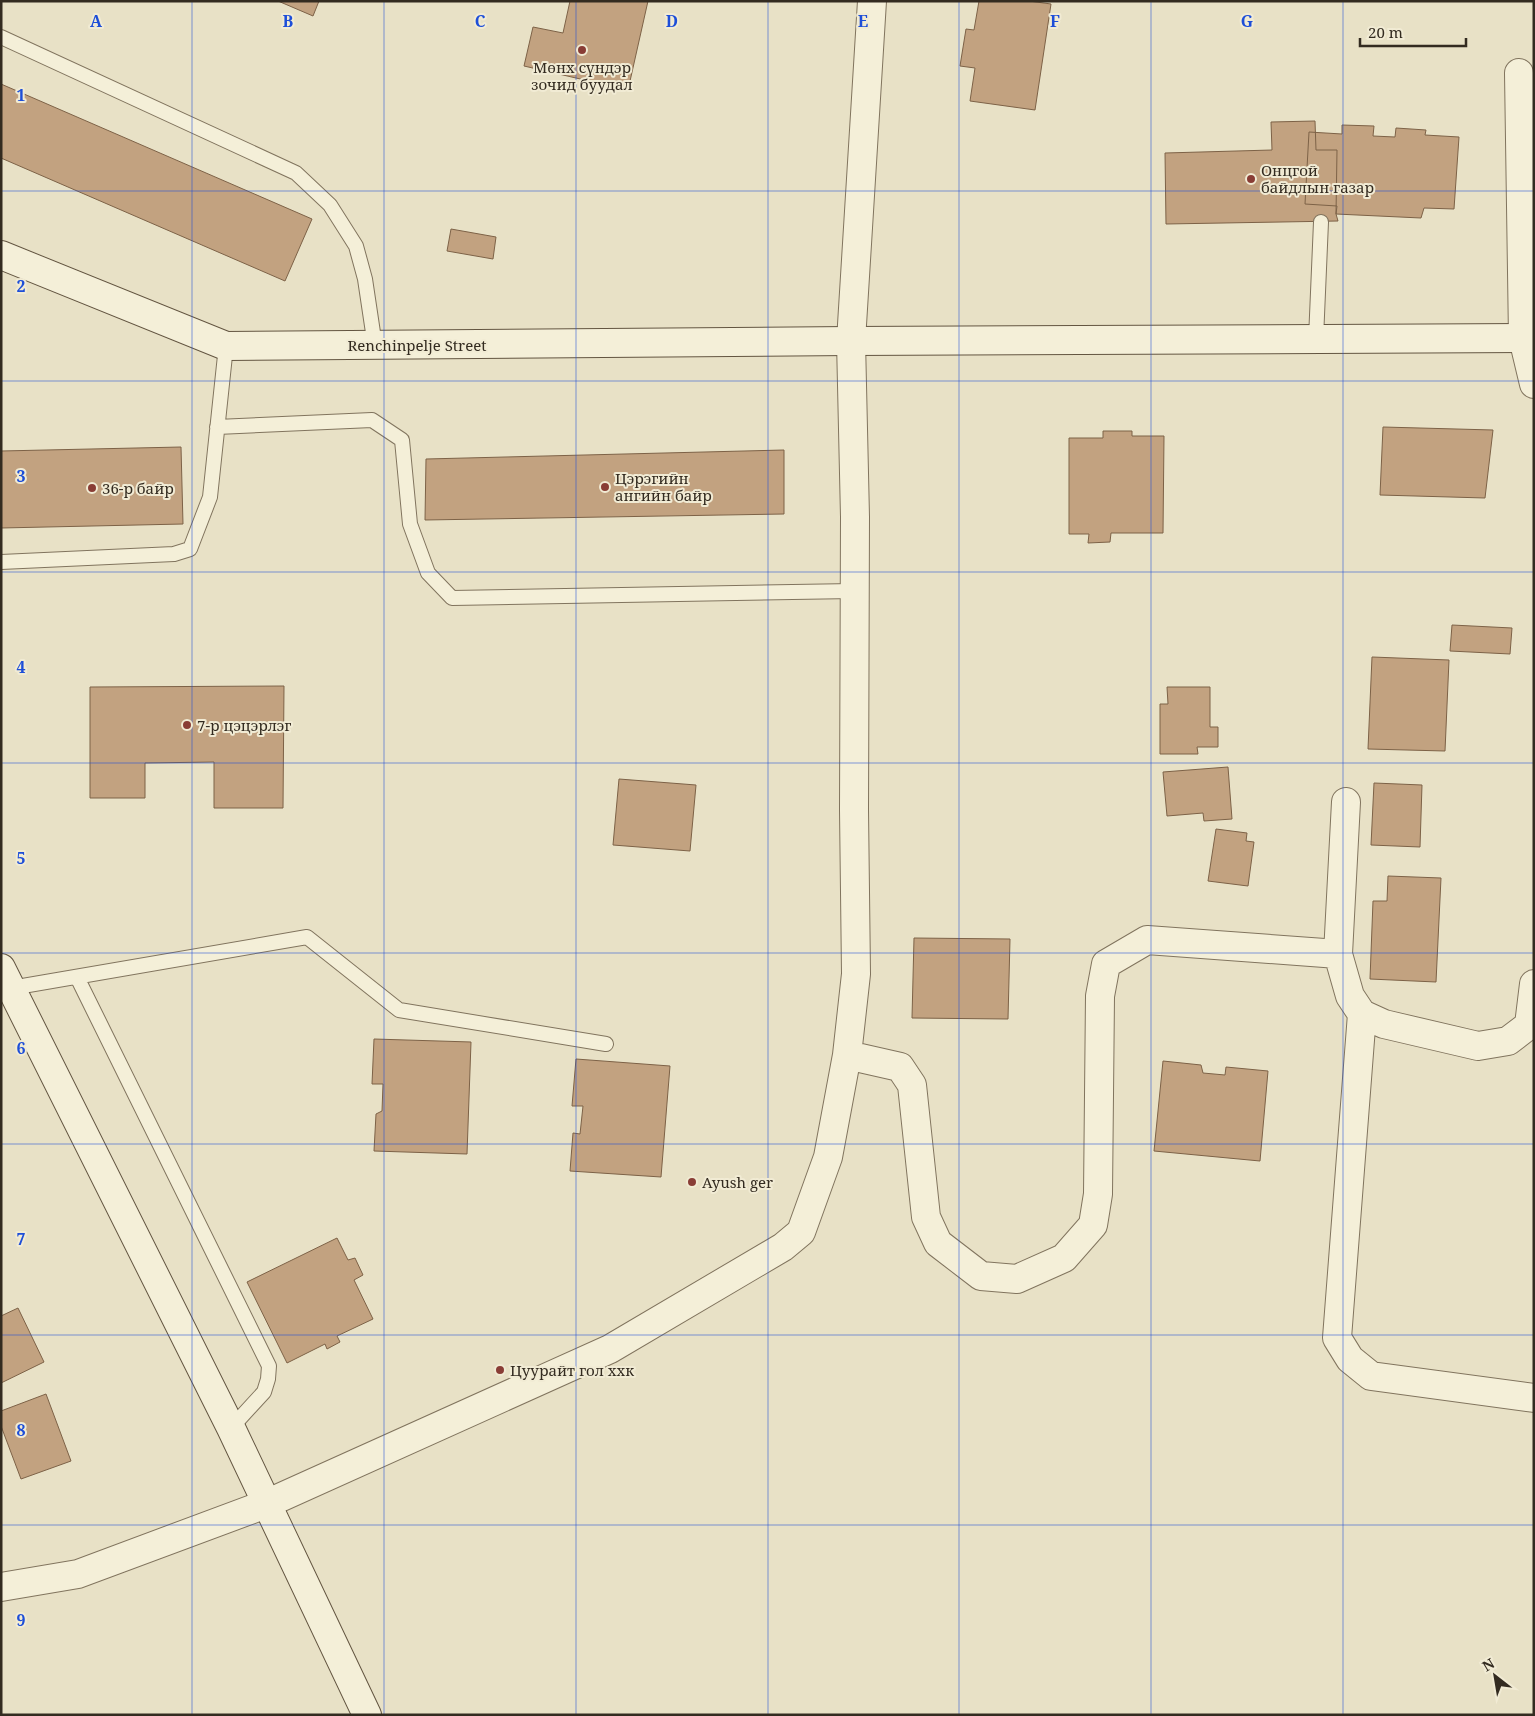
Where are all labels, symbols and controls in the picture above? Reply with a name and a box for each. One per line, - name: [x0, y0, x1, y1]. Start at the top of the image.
- text: A: [90, 10, 103, 32]
- text: B: [283, 10, 294, 32]
- text: C: [475, 10, 486, 32]
- text: D: [666, 10, 678, 32]
- text: E: [858, 10, 868, 32]
- text: F: [1050, 10, 1060, 32]
- text: G: [1241, 10, 1253, 32]
- scale bar: [1360, 15, 1466, 47]
- text: 20 m: [1368, 22, 1403, 42]
- marker: Мөнх сүндэр зочид буудал: [576, 44, 588, 56]
- place label: Мөнх сүндэр зочид буудал: [531, 57, 633, 94]
- text: 1: [16, 84, 26, 106]
- place label: Онцгой байдлын газар: [1261, 160, 1374, 197]
- marker: Онцгой байдлын газар: [1245, 173, 1257, 185]
- text: 2: [16, 275, 26, 297]
- street label: Renchinpelje Street: [347, 335, 487, 355]
- text: 3: [16, 465, 26, 487]
- place label: Цэрэгийн ангийн байр: [615, 468, 712, 505]
- place label: 36-р байр: [102, 478, 174, 498]
- marker: Цэрэгийн ангийн байр: [599, 481, 611, 493]
- marker: 36-р байр: [86, 482, 98, 494]
- text: 4: [16, 656, 26, 678]
- place label: 7-р цэцэрлэг: [197, 715, 291, 735]
- marker: 7-р цэцэрлэг: [181, 719, 193, 731]
- text: 5: [16, 847, 26, 869]
- text: 6: [16, 1037, 26, 1059]
- place label: Ayush ger: [702, 1172, 773, 1192]
- marker: Ayush ger: [686, 1176, 698, 1188]
- text: 7: [16, 1228, 26, 1250]
- place label: Цуурайт гол ххк: [510, 1360, 634, 1380]
- marker: Цуурайт гол ххк: [494, 1364, 506, 1376]
- text: 8: [16, 1419, 26, 1441]
- text: 9: [16, 1609, 26, 1631]
- north arrow: [1470, 1651, 1520, 1701]
- text: N: [1478, 1653, 1498, 1675]

